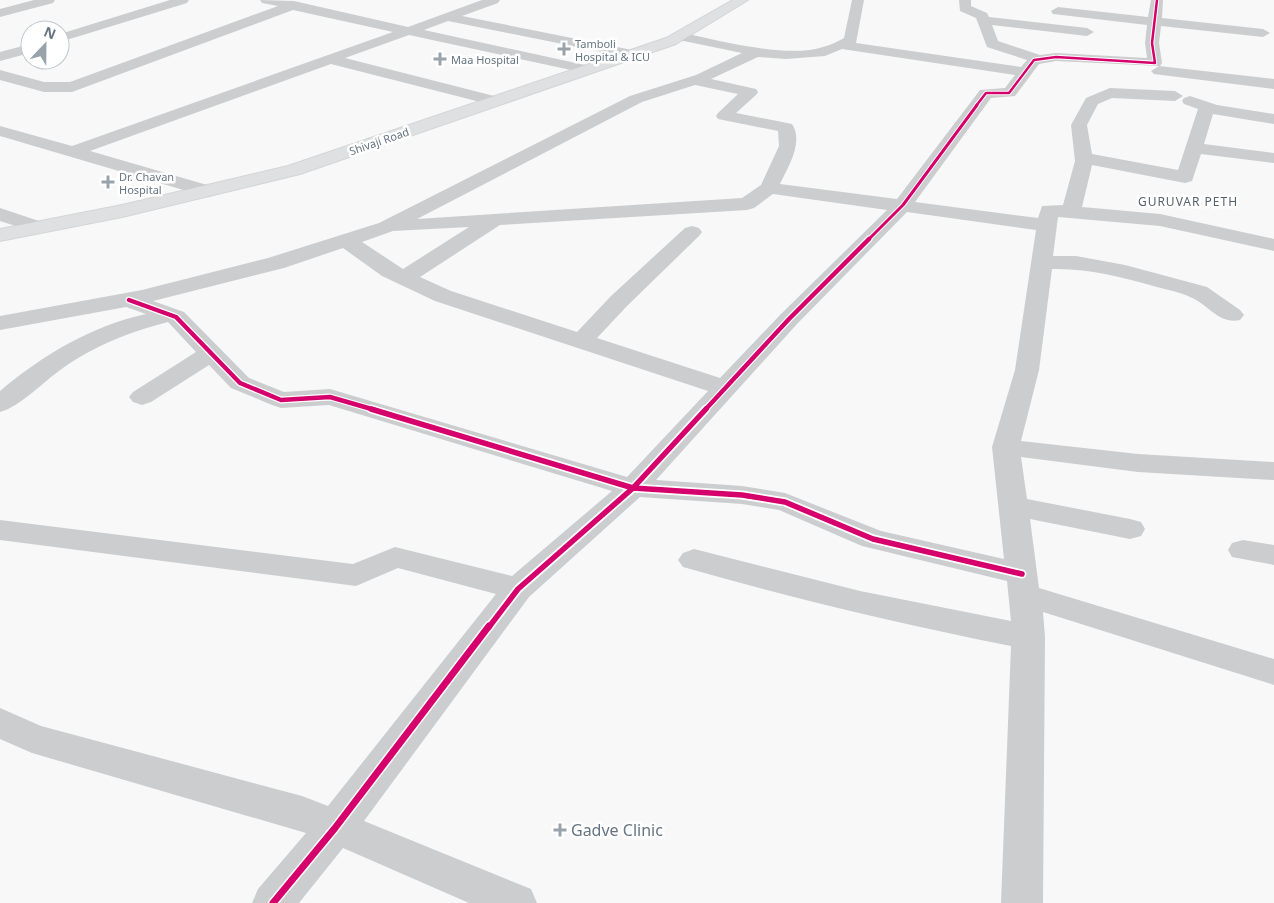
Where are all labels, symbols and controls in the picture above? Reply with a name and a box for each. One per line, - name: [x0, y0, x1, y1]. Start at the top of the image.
- north arrow: [20, 20, 70, 70]
- text: N: [41, 22, 59, 43]
- place label: Tamboli Hospital & ICU: [575, 36, 650, 64]
- marker: Tamboli Hospital & ICU: [557, 42, 571, 56]
- marker: Maa Hospital: [433, 52, 447, 66]
- place label: Maa Hospital: [451, 52, 519, 67]
- street label: Shivaji Road: [347, 124, 411, 158]
- place label: Dr. Chavan Hospital: [119, 169, 174, 197]
- marker: Dr. Chavan Hospital: [101, 175, 115, 189]
- district label: GURUVAR PETH: [1138, 193, 1238, 210]
- place label: Gadve Clinic: [571, 819, 663, 841]
- marker: Gadve Clinic: [553, 823, 567, 837]

